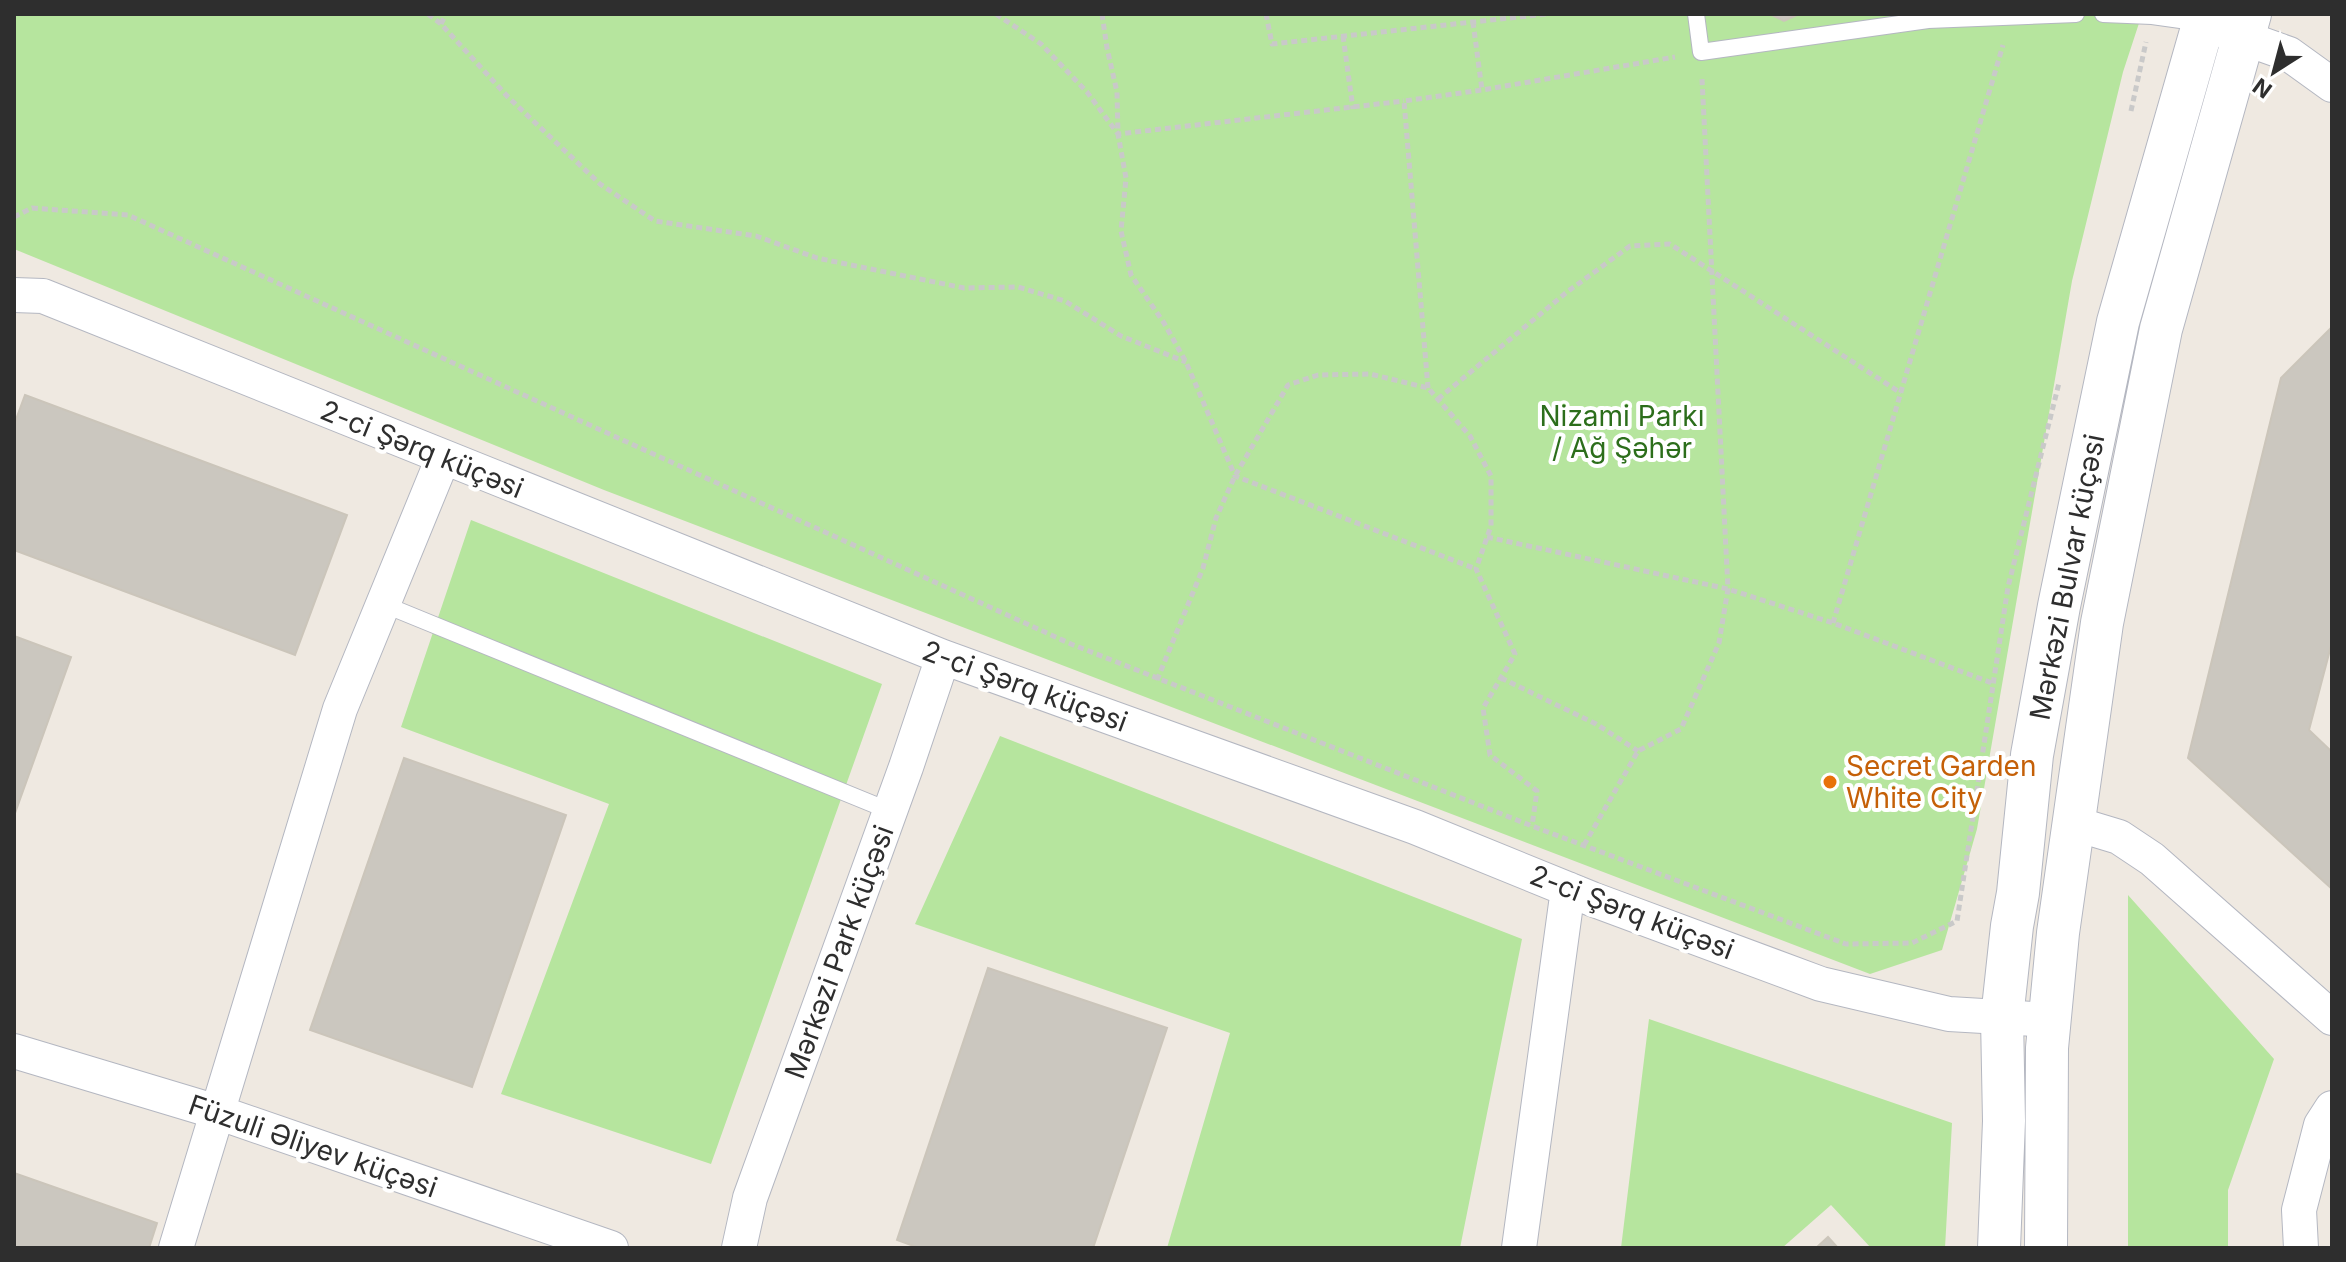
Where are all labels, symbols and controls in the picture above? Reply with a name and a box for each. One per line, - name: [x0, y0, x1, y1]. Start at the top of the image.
- north arrow: [2234, 32, 2314, 112]
- text: N: [2248, 73, 2277, 104]
- street label: 2-ci Şərq küçəsi: [316, 393, 528, 505]
- park label: Nizami Parkı / Ağ Şəhər: [1540, 399, 1704, 465]
- street label: Mərkəzi Bulvar küçəsi: [2023, 431, 2111, 723]
- street label: 2-ci Şərq küçəsi: [918, 633, 1132, 739]
- place label: Secret Garden White City: [1846, 749, 2036, 815]
- marker: Secret Garden White City: [1821, 773, 1839, 791]
- street label: Mərkəzi Park küçəsi: [777, 821, 901, 1083]
- street label: 2-ci Şərq küçəsi: [1525, 857, 1739, 967]
- street label: Füzuli Əliyev küçəsi: [184, 1088, 442, 1204]

